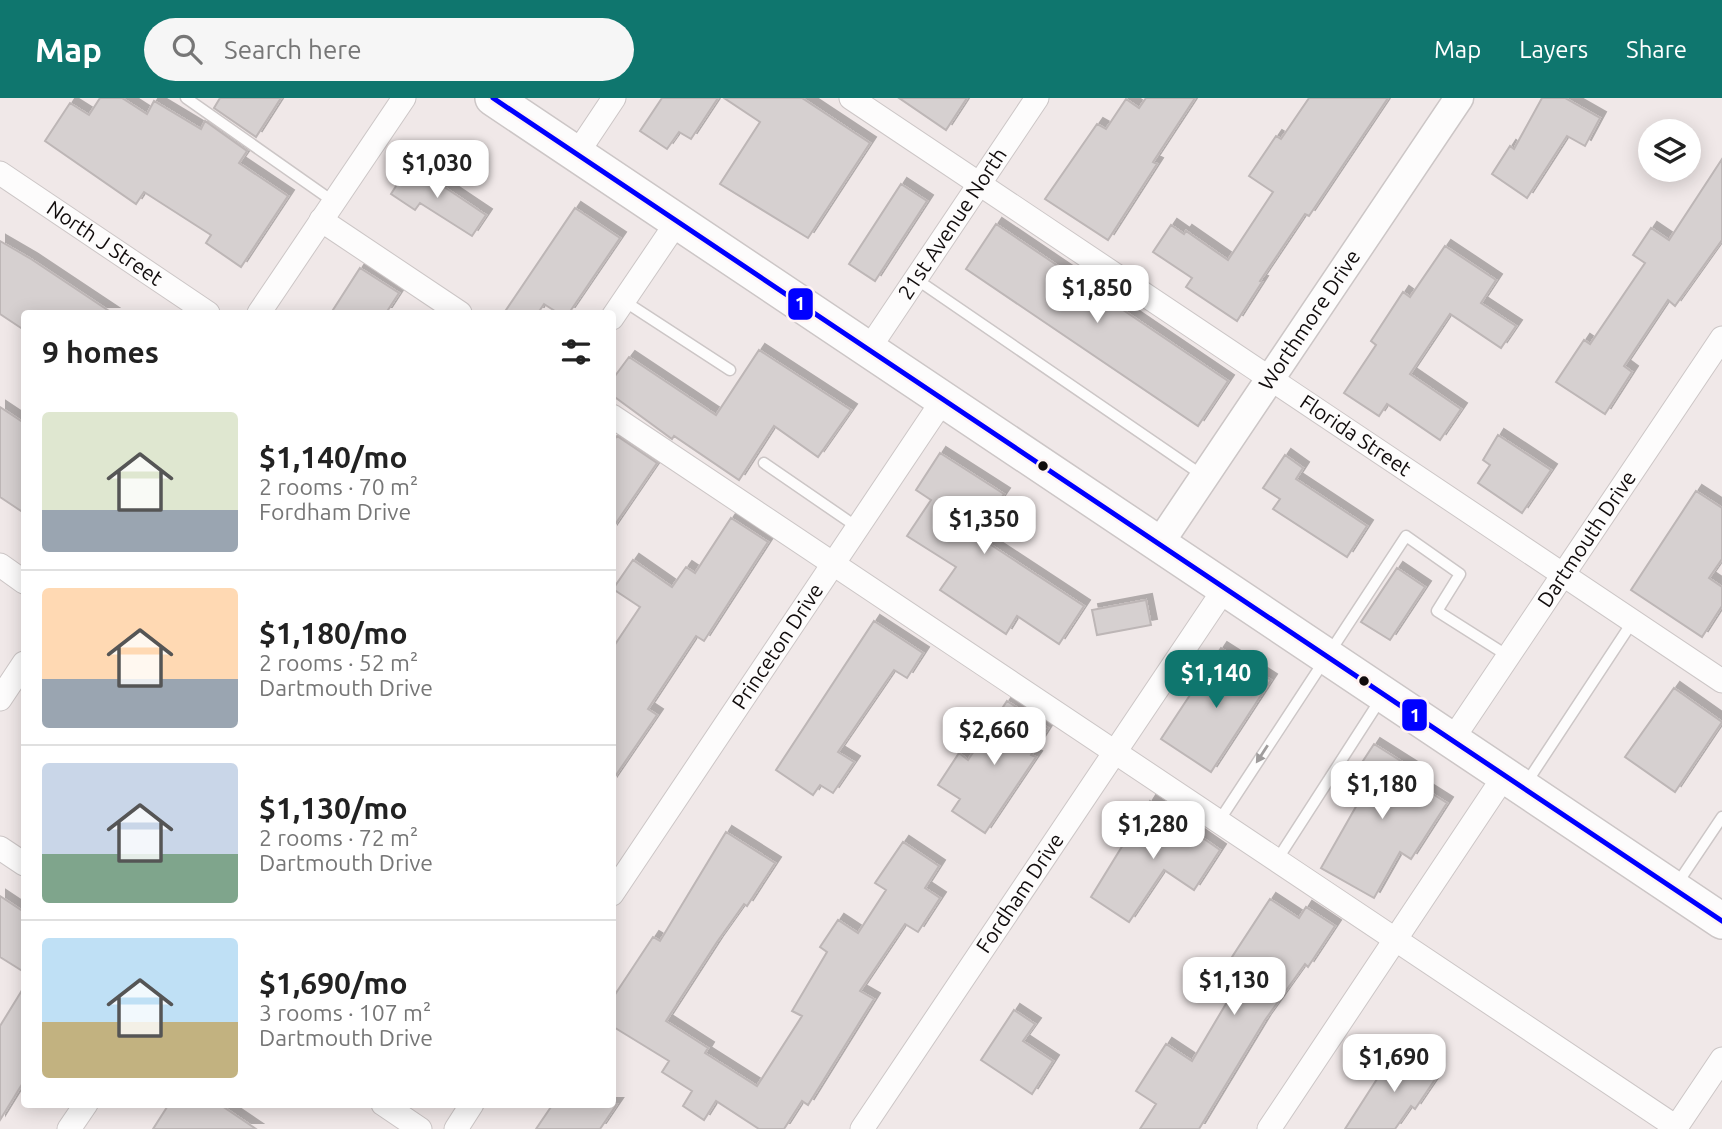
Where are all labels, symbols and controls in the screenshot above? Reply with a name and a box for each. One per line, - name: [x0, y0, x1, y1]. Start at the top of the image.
- search box: [144, 18, 634, 81]
- icon: search: [168, 30, 206, 68]
- text: Map: [35, 31, 102, 68]
- text: Search here: [224, 35, 362, 64]
- text: Map: [1434, 36, 1481, 63]
- text: Layers: [1519, 36, 1588, 63]
- text: Share: [1626, 36, 1687, 63]
- map controls: [1638, 119, 1701, 182]
- button: layers: [1638, 119, 1701, 182]
- pin: $1,030: [380, 140, 494, 200]
- street label: 21st Avenue North: [893, 143, 1011, 303]
- text: $1,030: [402, 150, 472, 175]
- street label: North J Street: [43, 195, 167, 290]
- street label: Worthmore Drive: [1253, 245, 1365, 394]
- pin: $1,850: [1040, 266, 1154, 325]
- text: $1,850: [1062, 275, 1132, 300]
- line badge: 1: [787, 287, 814, 321]
- text: 1: [795, 292, 805, 314]
- icon: filters: [557, 333, 595, 371]
- text: 9 homes: [42, 335, 159, 369]
- street label: Florida Street: [1296, 389, 1416, 481]
- icon: home: [98, 440, 182, 524]
- text: $1,140/mo: [259, 440, 408, 474]
- unlabelled marker: [1036, 459, 1050, 473]
- street label: Dartmouth Drive: [1532, 466, 1640, 611]
- text: 2 rooms · 70 m²: [259, 474, 418, 499]
- pin: $1,350: [927, 496, 1041, 556]
- text: Fordham Drive: [259, 499, 411, 524]
- text: $1,350: [949, 506, 1019, 531]
- street label: Princeton Drive: [726, 579, 828, 713]
- icon: home: [98, 616, 182, 700]
- text: $1,180/mo: [259, 616, 408, 650]
- text: 2 rooms · 52 m²: [259, 650, 418, 675]
- pin: $1,140: [1159, 650, 1273, 710]
- text: $1,140: [1181, 660, 1251, 685]
- unlabelled marker: [1357, 674, 1371, 688]
- text: Dartmouth Drive: [259, 675, 433, 700]
- line badge: 1: [1401, 698, 1428, 732]
- text: 1: [1410, 704, 1420, 726]
- pin: $2,660: [937, 708, 1051, 767]
- text: $2,660: [959, 717, 1029, 742]
- one-way arrow: [1256, 745, 1269, 764]
- pin: $1,180: [1325, 762, 1439, 821]
- text: $1,180: [1347, 771, 1417, 796]
- icon: home: [98, 791, 182, 875]
- text: $1,130/mo: [259, 791, 408, 825]
- pin: $1,280: [1096, 802, 1210, 861]
- text: $1,280: [1118, 811, 1188, 836]
- text: 2 rooms · 72 m²: [259, 825, 418, 850]
- street label: Fordham Drive: [971, 828, 1068, 957]
- text: Dartmouth Drive: [259, 850, 433, 875]
- pin: $1,130: [1177, 958, 1291, 1017]
- icon: home: [98, 966, 182, 1050]
- text: $1,690/mo: [259, 966, 408, 1000]
- text: $1,130: [1199, 967, 1269, 992]
- text: 3 rooms · 107 m²: [259, 1000, 431, 1025]
- text: Dartmouth Drive: [259, 1025, 433, 1050]
- pin: $1,690: [1337, 1034, 1451, 1094]
- text: $1,690: [1359, 1044, 1429, 1069]

